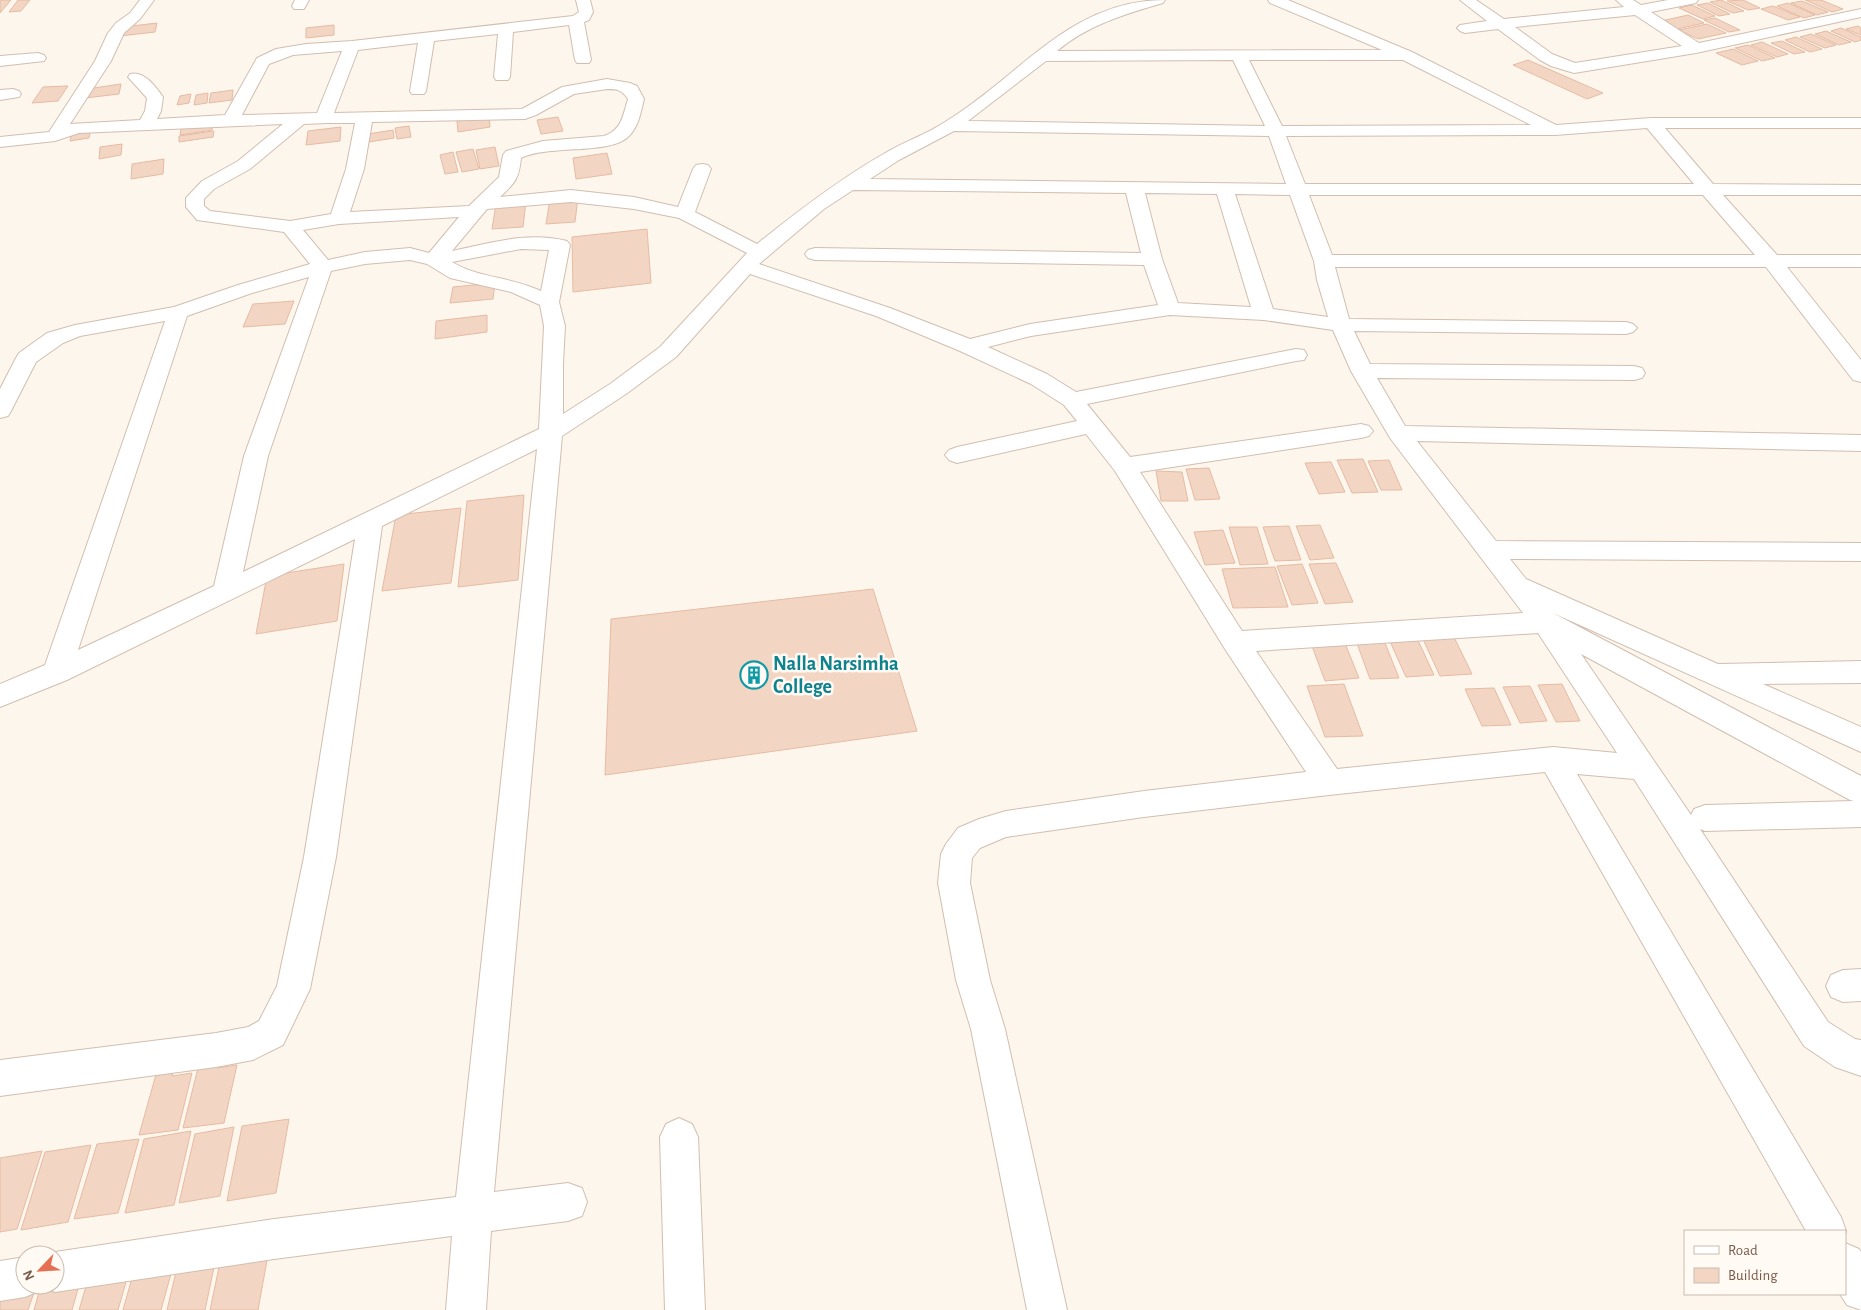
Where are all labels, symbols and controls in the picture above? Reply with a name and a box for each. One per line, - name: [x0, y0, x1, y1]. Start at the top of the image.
- place label: Nalla Narsimha College: [773, 654, 899, 697]
- building icon: Nalla Narsimha College: [739, 660, 769, 690]
- legend: [1684, 1230, 1846, 1295]
- text: Road: [1728, 1243, 1758, 1258]
- north arrow: [15, 1245, 65, 1295]
- text: N: [21, 1268, 38, 1282]
- text: Building: [1728, 1268, 1778, 1283]

